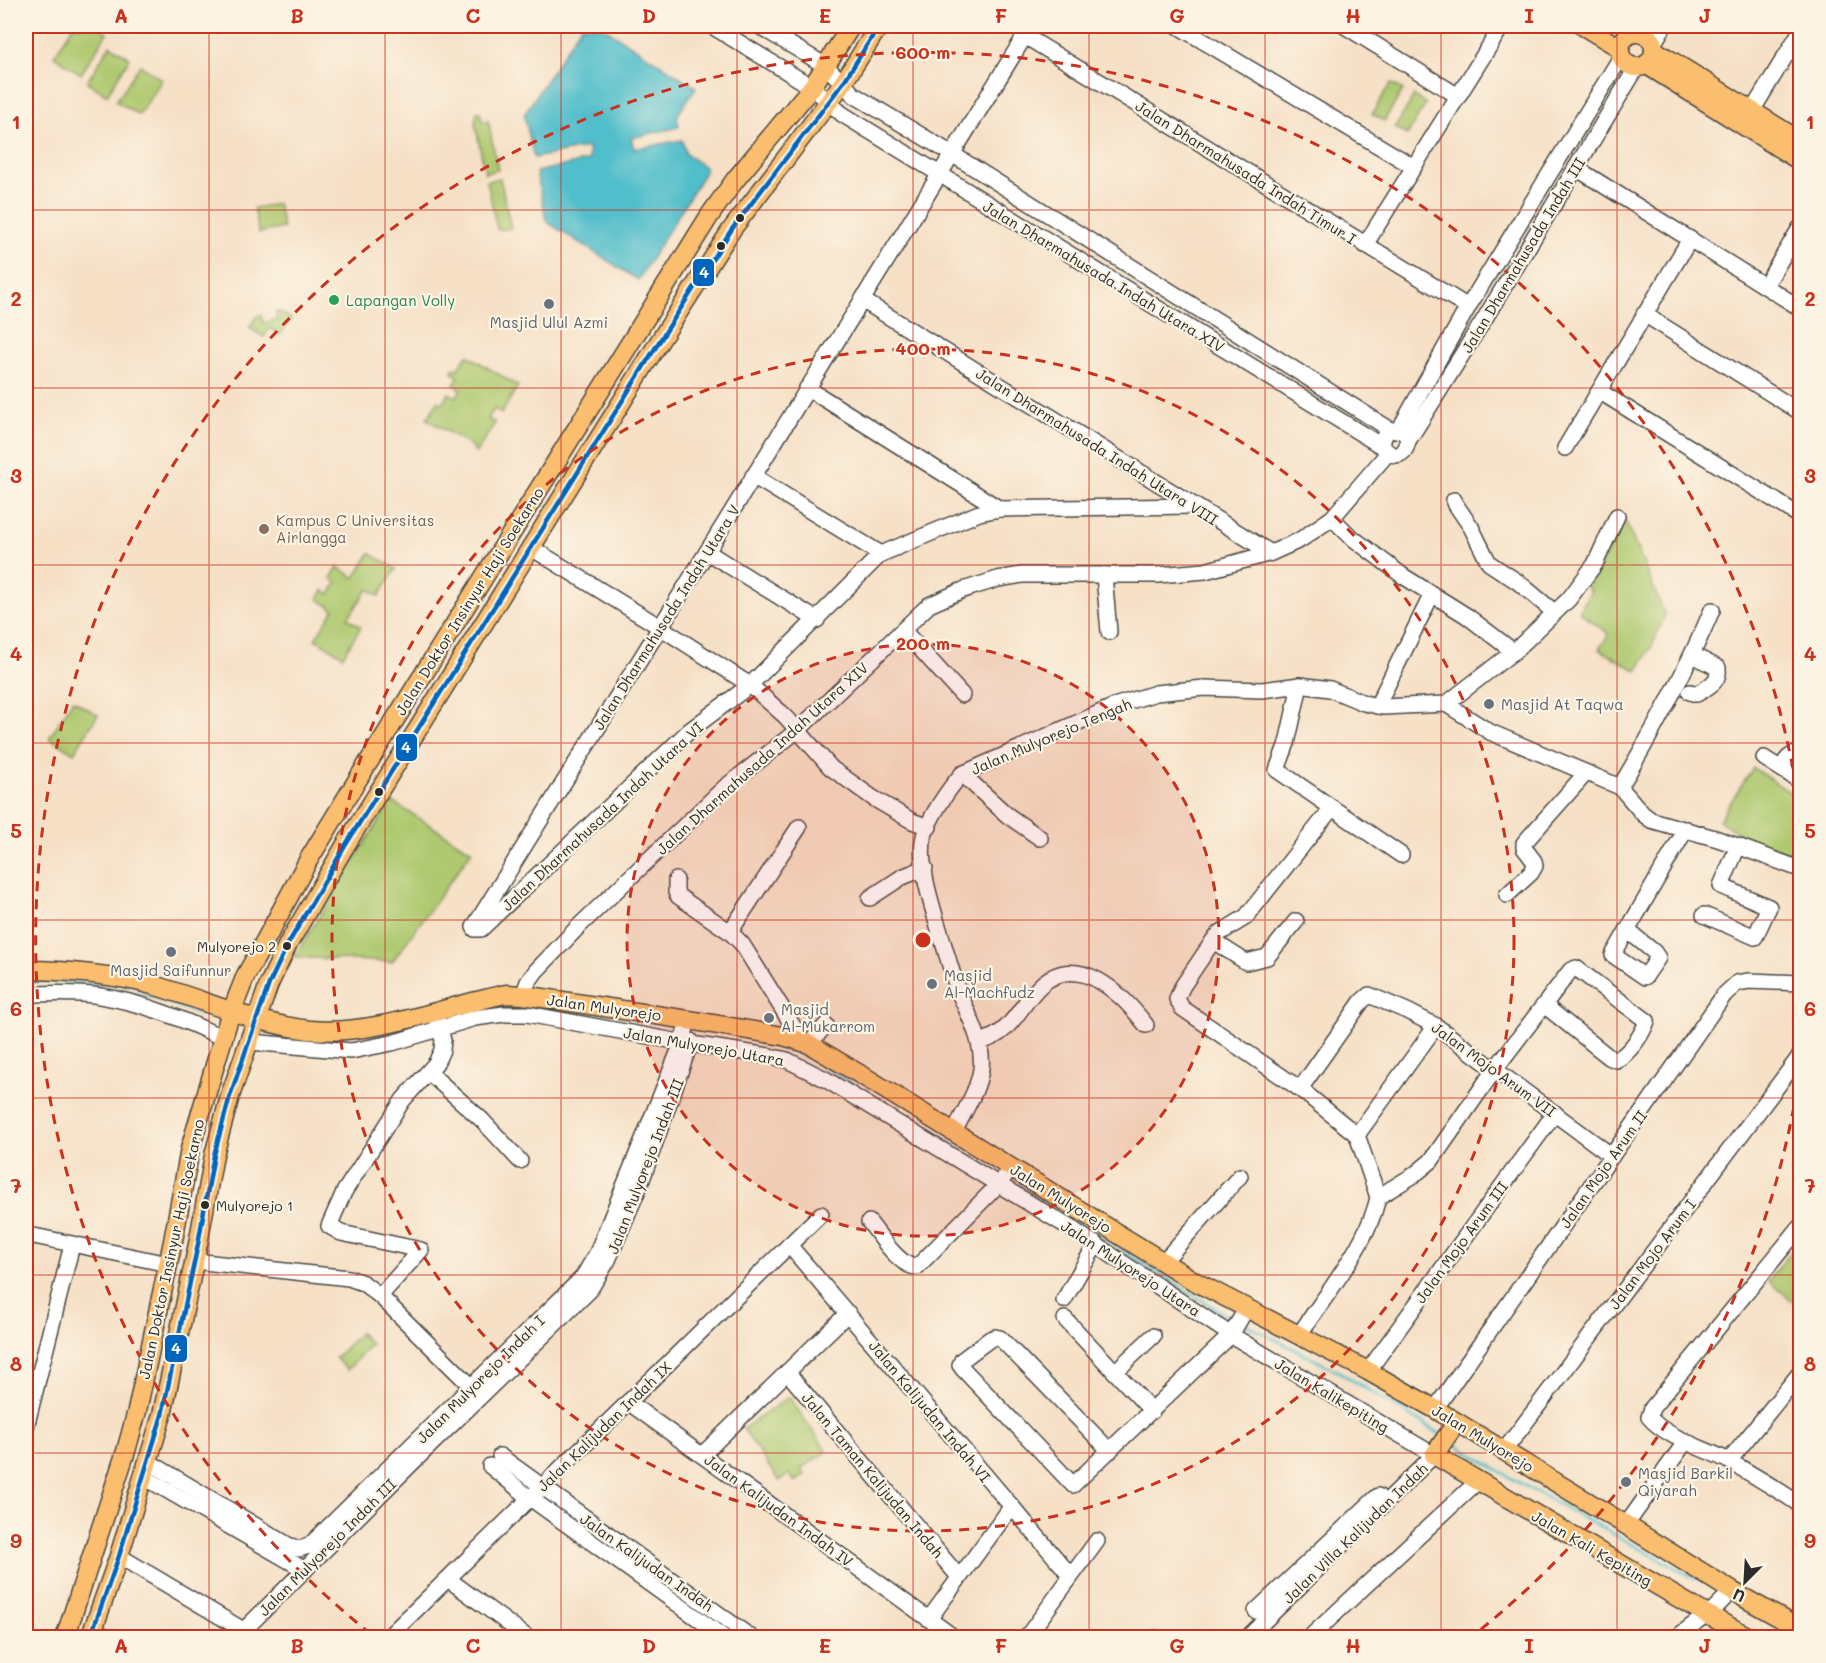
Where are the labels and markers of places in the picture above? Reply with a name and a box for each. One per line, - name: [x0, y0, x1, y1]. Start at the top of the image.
- unlabelled marker: [734, 212, 746, 224]
- unlabelled marker: [715, 240, 727, 252]
- place label: Lapangan Volly: [346, 290, 455, 310]
- marker: Lapangan Volly: [327, 293, 341, 307]
- marker: Masjid Ulul Azmi: [542, 297, 556, 311]
- place label: Masjid Ulul Azmi: [490, 312, 608, 332]
- place label: Kampus C Universitas Airlangga: [276, 510, 434, 547]
- marker: Kampus C Universitas Airlangga: [257, 522, 271, 536]
- place label: Masjid At Taqwa: [1501, 694, 1624, 714]
- marker: Masjid At Taqwa: [1482, 697, 1496, 711]
- unlabelled marker: [373, 786, 385, 798]
- centre of rings: [913, 930, 933, 950]
- place label: Mulyorejo 2: [197, 937, 276, 956]
- marker: Mulyorejo 2: [281, 940, 293, 952]
- marker: Masjid Saifunnur: [164, 945, 178, 959]
- place label: Masjid Saifunnur: [110, 960, 232, 980]
- place label: Masjid Al-Machfudz: [944, 965, 1035, 1002]
- marker: Masjid Al-Machfudz: [925, 977, 939, 991]
- place label: Masjid Al-Mukarrom: [781, 999, 875, 1036]
- marker: Masjid Al-Mukarrom: [762, 1011, 776, 1025]
- place label: Mulyorejo 1: [216, 1196, 293, 1215]
- marker: Mulyorejo 1: [199, 1199, 211, 1211]
- place label: Masjid Barkil Qiyarah: [1638, 1463, 1733, 1500]
- marker: Masjid Barkil Qiyarah: [1619, 1475, 1633, 1489]

